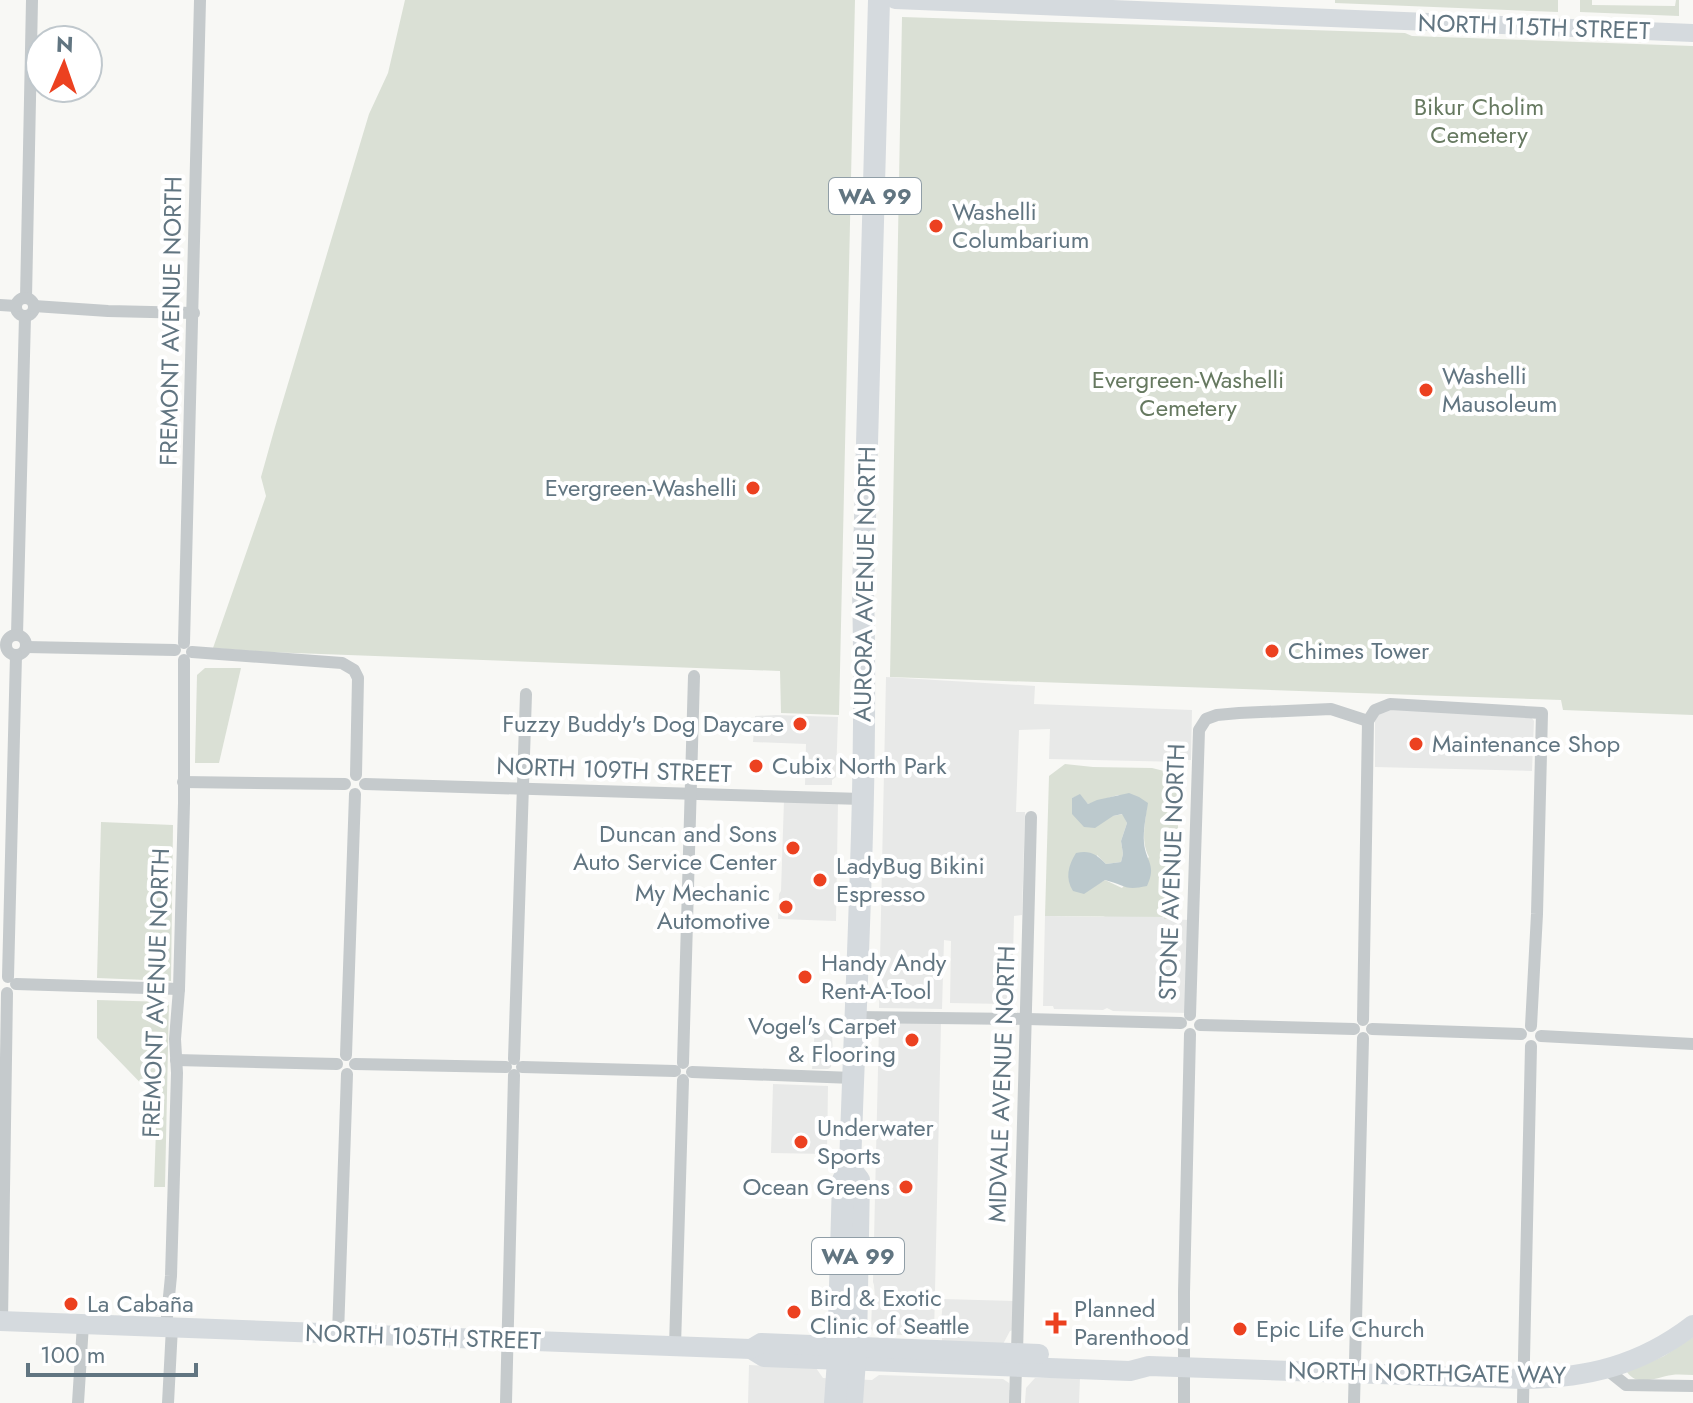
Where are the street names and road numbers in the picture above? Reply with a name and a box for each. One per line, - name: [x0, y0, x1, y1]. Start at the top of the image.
- street label: NORTH 115TH STREET: [1417, 5, 1651, 48]
- street label: FREMONT AVENUE NORTH: [150, 176, 191, 466]
- road number: WA 99: [829, 178, 921, 214]
- street label: AURORA AVENUE NORTH: [845, 446, 884, 722]
- street label: STONE AVENUE NORTH: [1150, 743, 1193, 1001]
- street label: NORTH 109TH STREET: [496, 748, 732, 791]
- street label: FREMONT AVENUE NORTH: [133, 848, 178, 1138]
- street label: MIDVALE AVENUE NORTH: [979, 945, 1024, 1223]
- road number: WA 99: [812, 1238, 904, 1274]
- street label: NORTH 105TH STREET: [304, 1315, 542, 1358]
- street label: NORTH NORTHGATE WAY: [1288, 1353, 1567, 1392]

